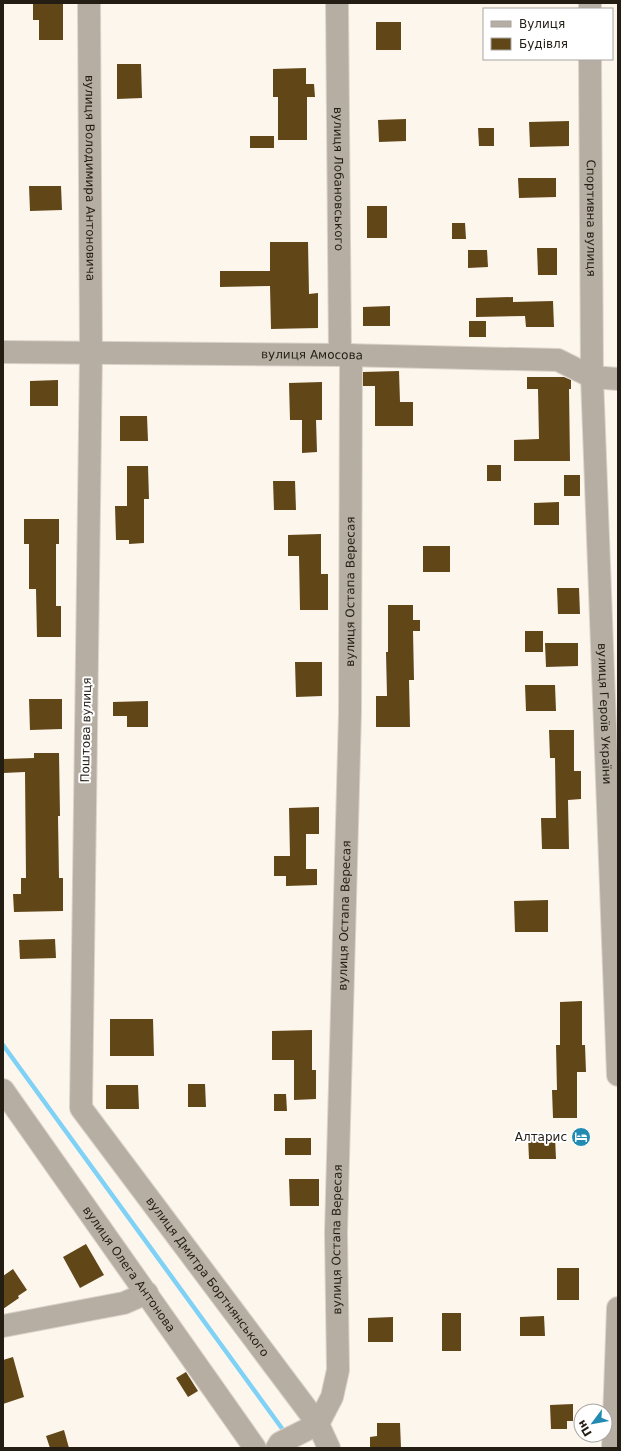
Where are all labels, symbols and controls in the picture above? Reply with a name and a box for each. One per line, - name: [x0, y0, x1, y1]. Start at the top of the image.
- legend: [483, 8, 613, 60]
- text: Вулиця: [519, 17, 565, 31]
- text: Будівля: [519, 37, 568, 51]
- street label: вулиця Володимира Антоновича: [82, 75, 98, 281]
- street label: вулиця Лобановського: [331, 107, 346, 251]
- street label: Спортивна вулиця: [584, 159, 598, 277]
- street label: вулиця Амосова: [261, 347, 363, 362]
- street label: вулиця Остапа Вересая: [343, 516, 358, 667]
- street label: вулиця Героїв України: [595, 643, 614, 785]
- street label: Поштова вулиця: [78, 677, 94, 783]
- street label: вулиця Остапа Вересая: [336, 840, 354, 991]
- hotel icon: Алтарис: [570, 1126, 592, 1148]
- place label: Алтарис: [515, 1130, 567, 1144]
- street label: вулиця Остапа Вересая: [329, 1164, 345, 1315]
- street label: вулиця Дмитра Бортнянського: [143, 1194, 272, 1359]
- street label: вулиця Олега Антонова: [80, 1203, 178, 1335]
- north arrow: [573, 1403, 613, 1443]
- text: Пн: [575, 1417, 595, 1439]

